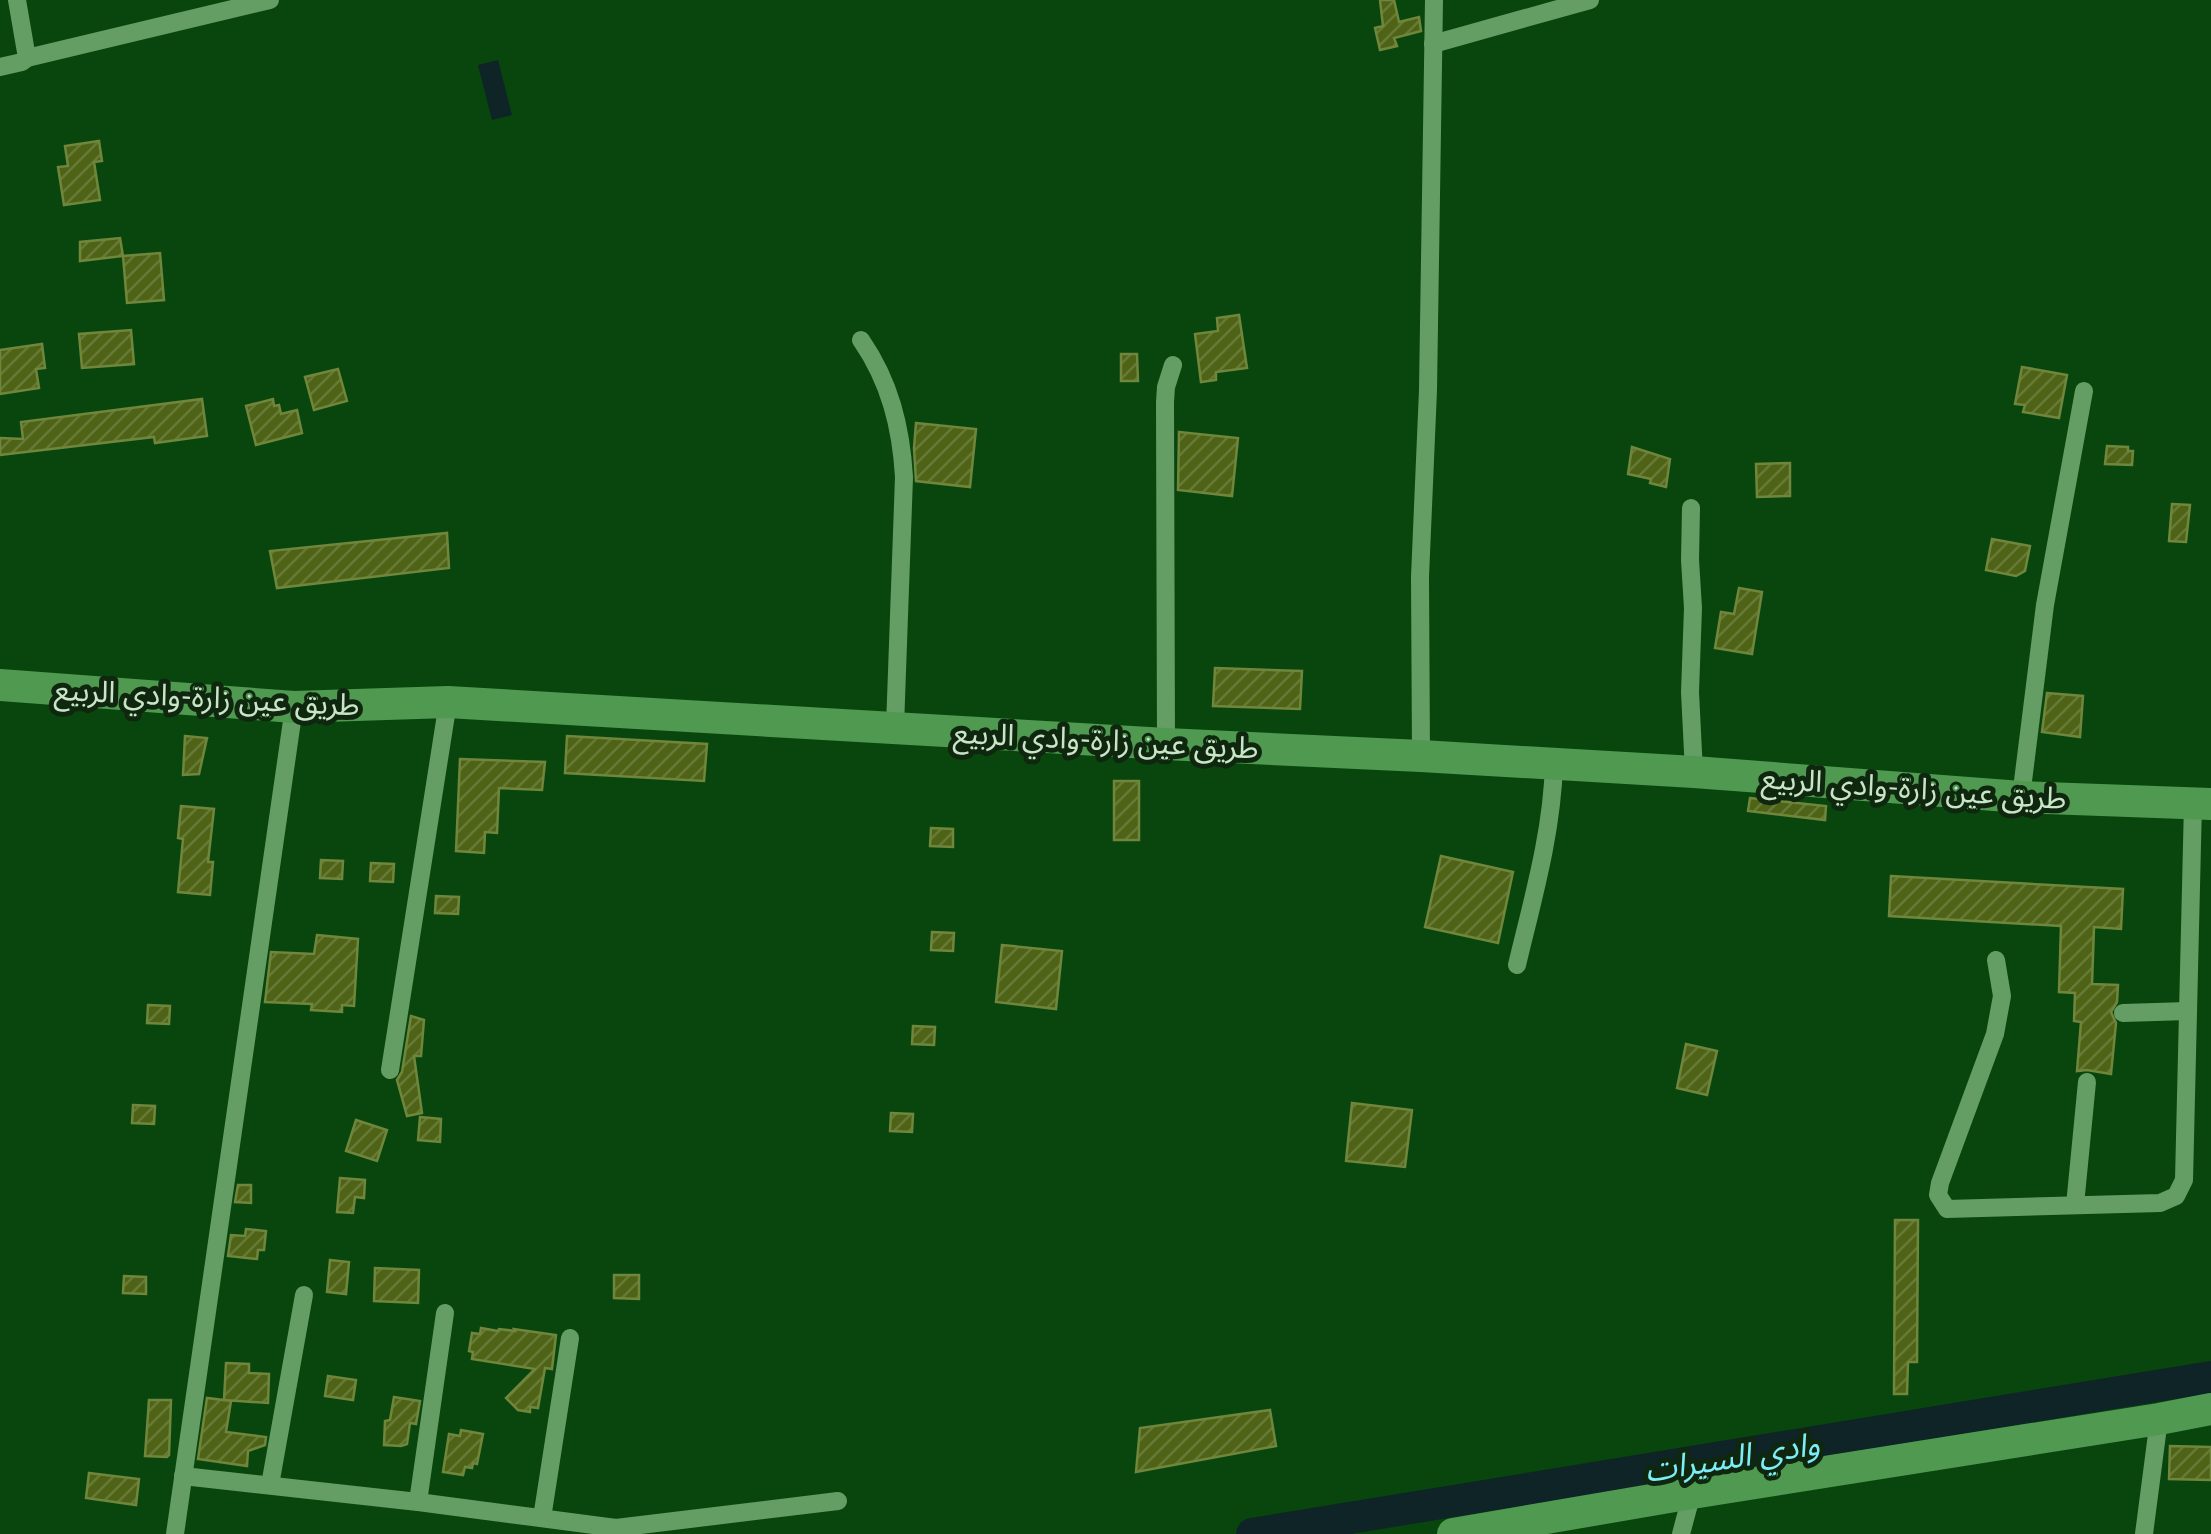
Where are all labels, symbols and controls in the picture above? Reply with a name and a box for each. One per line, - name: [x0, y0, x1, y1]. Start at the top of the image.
- street label: طريق عين زارة-وادي الربيع: [53, 669, 361, 728]
- street label: طريق عين زارة-وادي الربيع: [952, 712, 1260, 771]
- street label: طريق عين زارة-وادي الربيع: [1760, 757, 2068, 822]
- water label: وادي السيرات: [1642, 1421, 1823, 1496]

